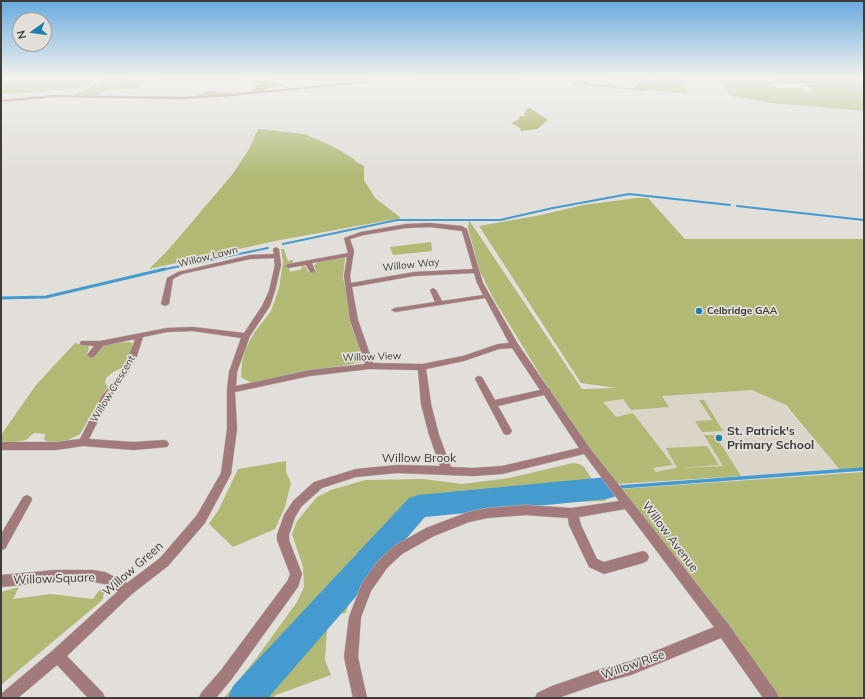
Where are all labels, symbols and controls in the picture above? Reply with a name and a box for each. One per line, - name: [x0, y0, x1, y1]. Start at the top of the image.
- north arrow: [12, 12, 52, 52]
- text: N: [14, 29, 29, 40]
- street label: Willow Lawn: [177, 244, 239, 270]
- street label: Willow Way: [382, 256, 440, 274]
- place label: Celbridge GAA: [707, 305, 777, 317]
- marker: Celbridge GAA: [694, 306, 704, 316]
- street label: Willow View: [342, 350, 402, 364]
- street label: Willow Crescent: [88, 353, 138, 425]
- place label: St. Patrick's Primary School: [727, 424, 814, 452]
- marker: St. Patrick's Primary School: [714, 433, 724, 443]
- street label: Willow Brook: [382, 451, 456, 465]
- street label: Willow Avenue: [639, 499, 701, 575]
- street label: Willow Green: [100, 539, 166, 599]
- street label: Willow Square: [13, 570, 95, 588]
- street label: Willow Rise: [600, 647, 666, 683]

